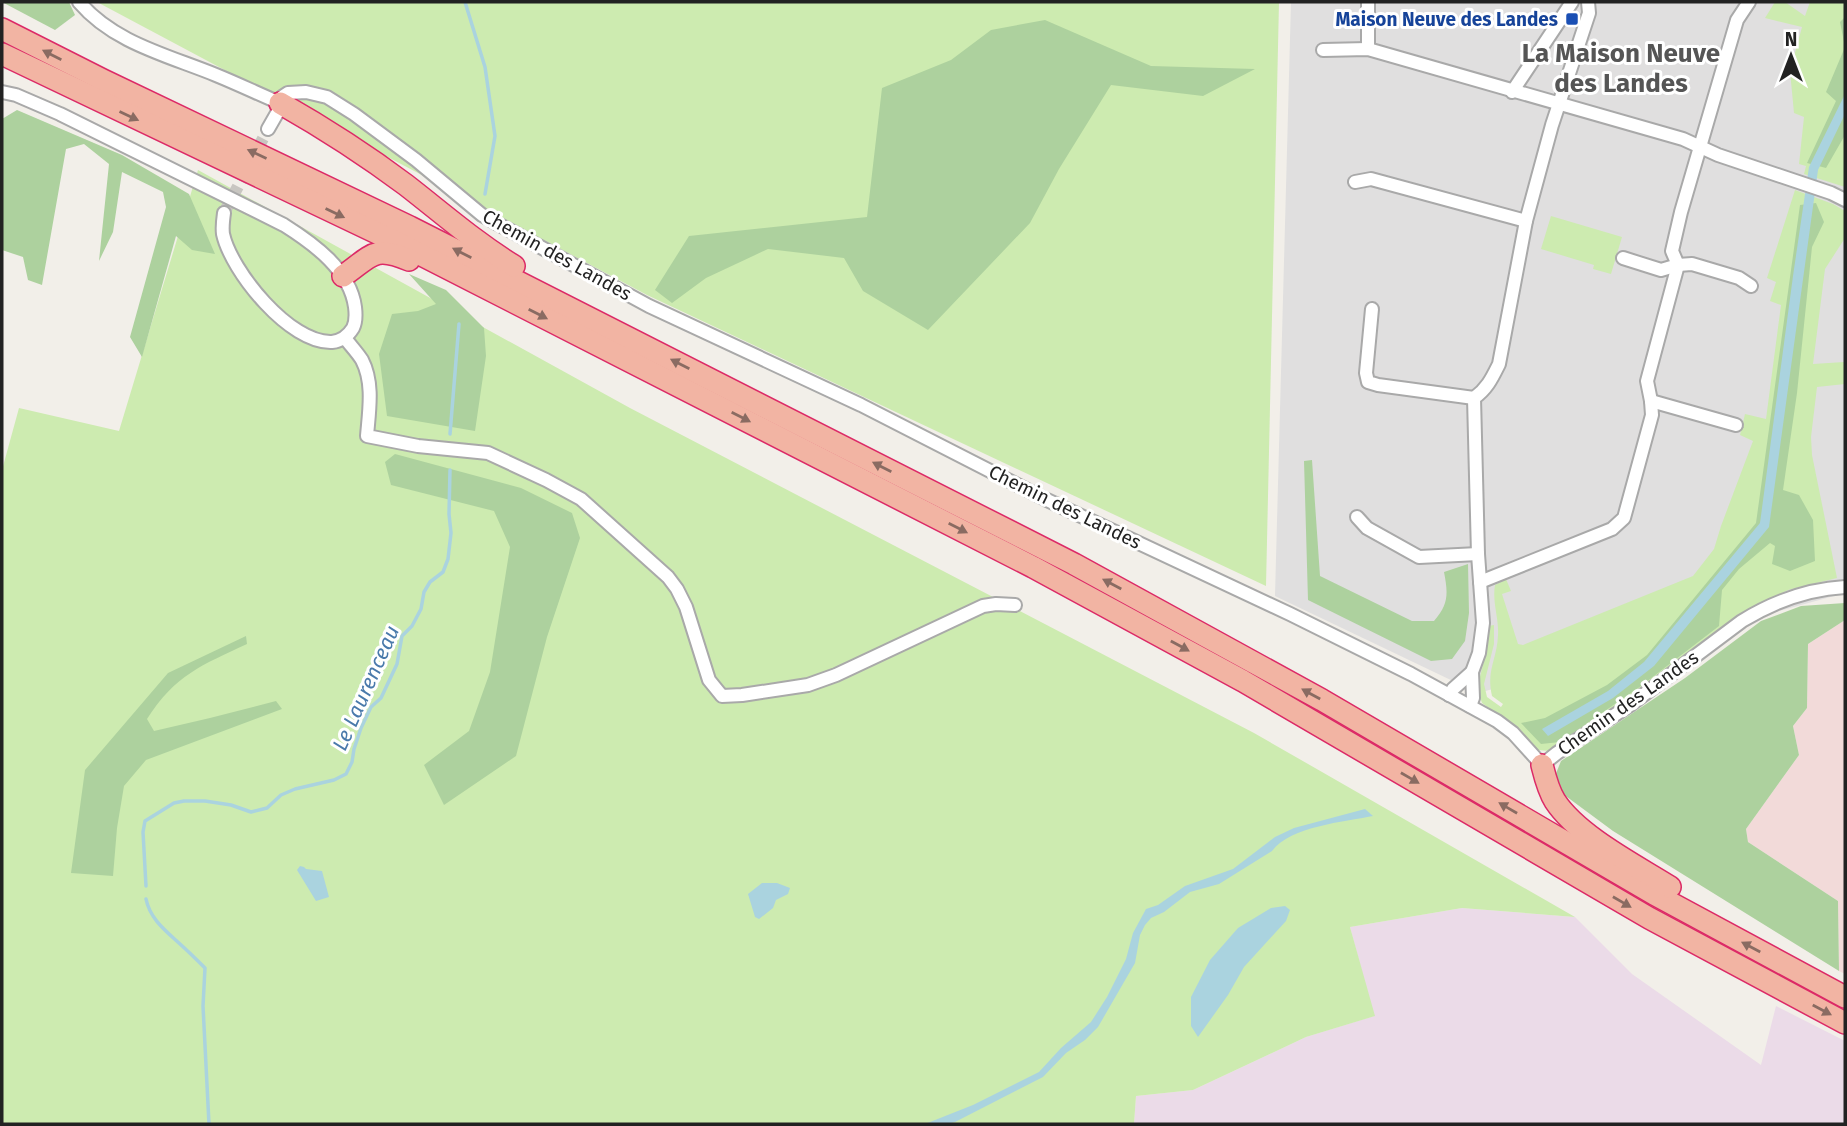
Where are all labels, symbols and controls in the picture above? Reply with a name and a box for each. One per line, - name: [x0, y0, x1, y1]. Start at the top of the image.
- place label: Maison Neuve des Landes: [1335, 8, 1558, 31]
- marker: Maison Neuve des Landes: [1564, 11, 1580, 27]
- north arrow: [1756, 21, 1826, 91]
- text: N: [1785, 28, 1797, 51]
- district label: La Maison Neuve des Landes: [1522, 38, 1720, 99]
- one-way arrow: [42, 49, 62, 61]
- one-way arrow: [119, 110, 139, 122]
- one-way arrow: [247, 148, 267, 160]
- street label: Chemin des Landes: [479, 205, 636, 306]
- one-way arrow: [325, 207, 345, 219]
- one-way arrow: [452, 248, 472, 259]
- one-way arrow: [528, 309, 548, 320]
- one-way arrow: [670, 358, 690, 369]
- one-way arrow: [731, 412, 751, 423]
- street label: Chemin des Landes: [985, 460, 1145, 554]
- one-way arrow: [872, 461, 892, 473]
- one-way arrow: [948, 523, 968, 534]
- one-way arrow: [1102, 579, 1122, 590]
- water label: Le Laurenceau: [327, 621, 405, 755]
- one-way arrow: [1170, 640, 1189, 652]
- street label: Chemin des Landes: [1553, 646, 1703, 760]
- one-way arrow: [1302, 688, 1321, 700]
- one-way arrow: [1401, 772, 1420, 784]
- one-way arrow: [1498, 802, 1518, 814]
- one-way arrow: [1612, 895, 1631, 908]
- one-way arrow: [1741, 941, 1761, 952]
- one-way arrow: [1812, 1004, 1831, 1016]

